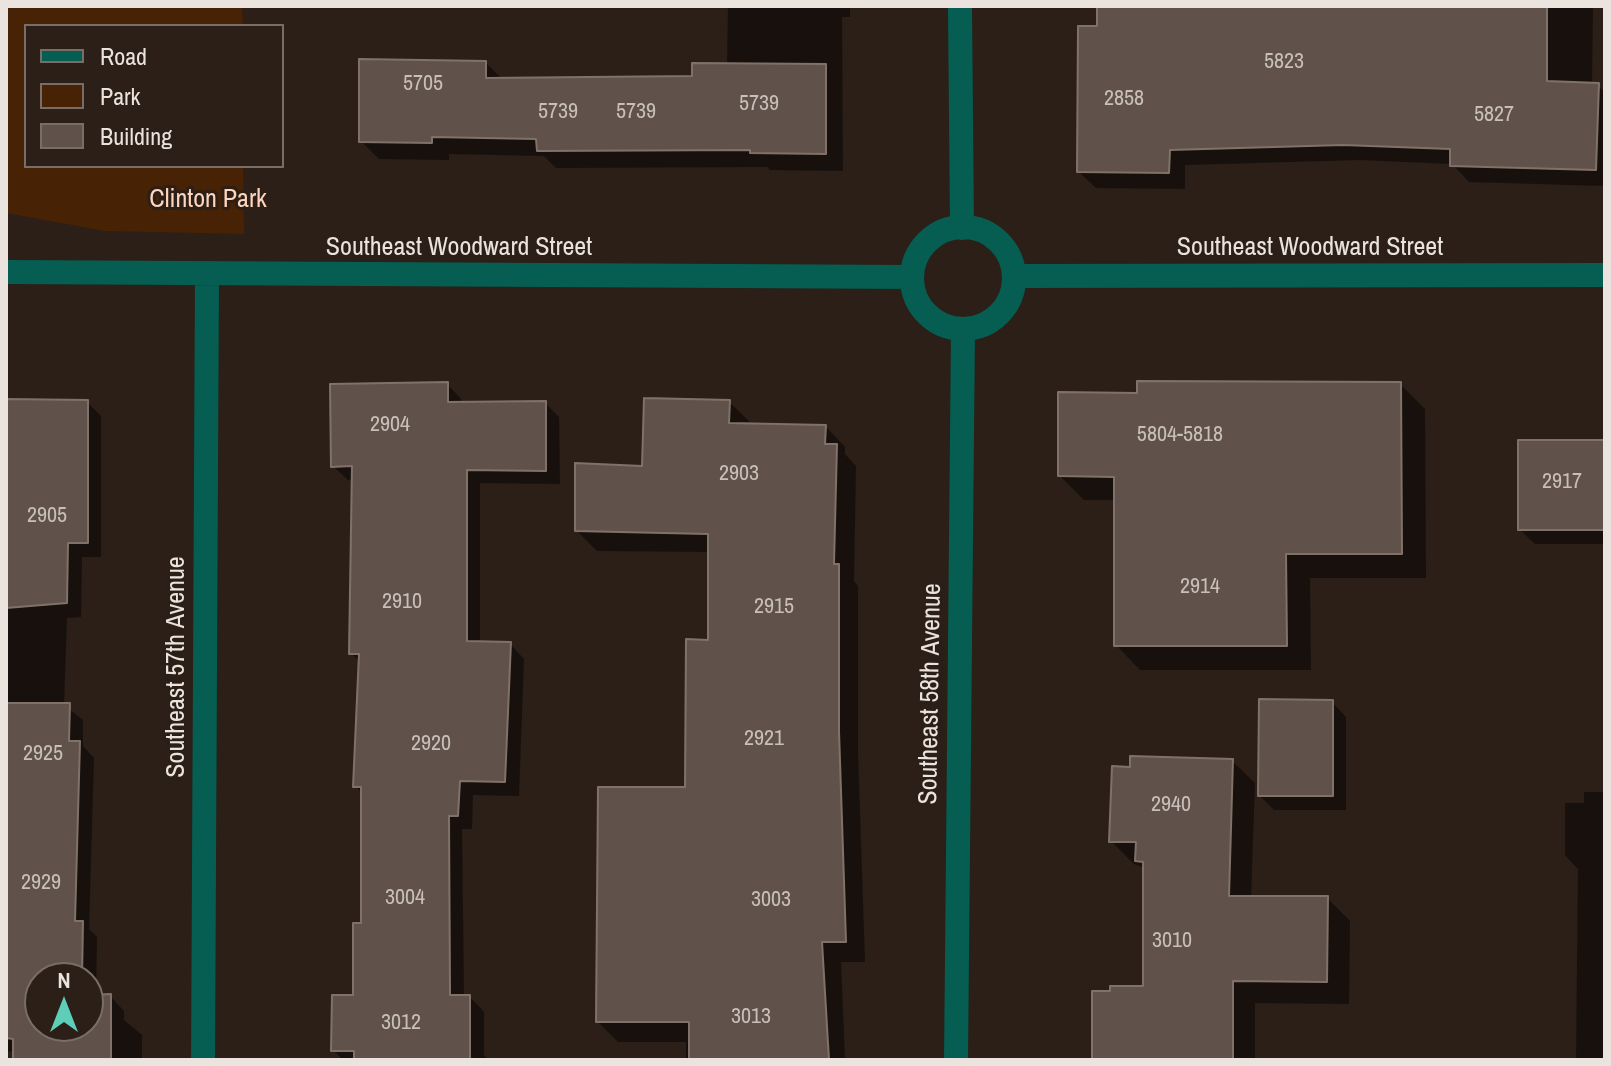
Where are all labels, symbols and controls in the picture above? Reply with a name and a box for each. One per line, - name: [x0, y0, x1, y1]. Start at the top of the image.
- legend: [24, 24, 284, 168]
- text: Road: [100, 40, 147, 72]
- house number: 5823: [1264, 49, 1304, 75]
- house number: 5705: [403, 71, 443, 97]
- text: Park: [100, 80, 140, 112]
- house number: 2858: [1104, 86, 1144, 112]
- house number: 5739: [739, 91, 779, 117]
- house number: 5739: [538, 99, 578, 125]
- house number: 5739: [616, 99, 656, 125]
- house number: 5827: [1474, 102, 1514, 128]
- text: Building: [100, 120, 172, 152]
- park label: Clinton Park: [149, 184, 267, 216]
- street label: Southeast Woodward Street: [326, 232, 592, 264]
- street label: Southeast Woodward Street: [1177, 232, 1443, 264]
- house number: 2904: [370, 412, 410, 438]
- house number: 5804-5818: [1137, 422, 1223, 448]
- house number: 2903: [719, 461, 759, 487]
- house number: 2917: [1542, 469, 1582, 495]
- house number: 2905: [27, 503, 67, 529]
- street label: Southeast 57th Avenue: [161, 556, 193, 778]
- house number: 2914: [1180, 574, 1220, 600]
- street label: Southeast 58th Avenue: [913, 583, 949, 805]
- house number: 2910: [382, 589, 422, 615]
- house number: 2915: [754, 594, 794, 620]
- house number: 2921: [744, 726, 784, 752]
- house number: 2920: [411, 731, 451, 757]
- house number: 2925: [23, 741, 63, 767]
- house number: 2940: [1151, 792, 1191, 818]
- house number: 2929: [21, 870, 61, 896]
- house number: 3004: [385, 885, 425, 911]
- house number: 3003: [751, 887, 791, 913]
- house number: 3010: [1152, 928, 1192, 954]
- north arrow: [24, 962, 104, 1042]
- text: N: [57, 965, 71, 995]
- house number: 3013: [731, 1004, 771, 1030]
- house number: 3012: [381, 1010, 421, 1036]

